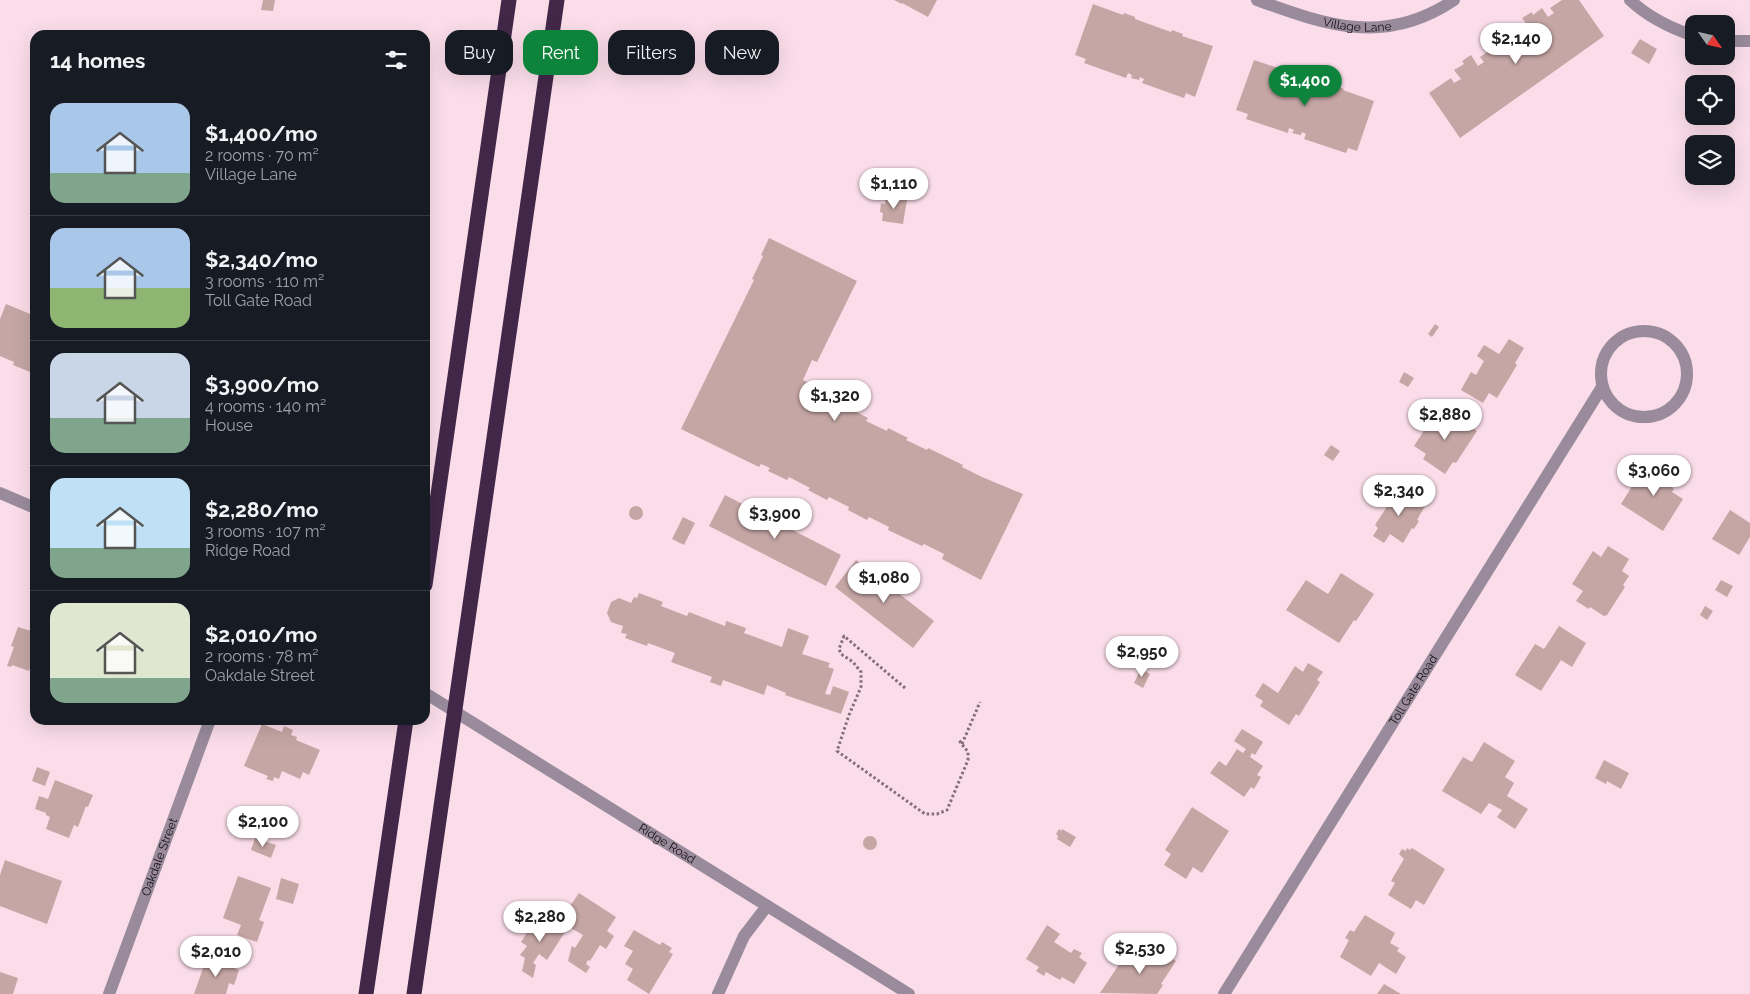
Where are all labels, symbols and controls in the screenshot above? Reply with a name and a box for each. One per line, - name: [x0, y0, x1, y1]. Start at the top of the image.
- street label: Village Lane: [1322, 15, 1392, 35]
- north arrow: [1685, 15, 1735, 65]
- map controls: [1685, 15, 1735, 185]
- pin: $2,140: [1475, 22, 1557, 65]
- text: $2,140: [1491, 29, 1541, 48]
- chip: Buy: [445, 30, 513, 75]
- chip: Rent: [523, 30, 598, 75]
- chip: Filters: [608, 30, 695, 75]
- chip: New: [705, 30, 779, 75]
- icon: filters: [382, 46, 410, 74]
- text: 14 homes: [50, 48, 145, 73]
- pin: $1,400: [1264, 64, 1346, 107]
- text: $1,400: [1280, 71, 1330, 90]
- button: locate: [1685, 75, 1735, 125]
- text: $1,400/mo: [205, 121, 317, 146]
- icon: home: [90, 123, 150, 183]
- button: layers: [1685, 135, 1735, 185]
- text: 2 rooms · 70 m²: [205, 146, 319, 165]
- text: Village Lane: [205, 165, 297, 184]
- pin: $1,110: [853, 168, 935, 210]
- text: $1,110: [870, 174, 918, 193]
- text: $2,340/mo: [205, 247, 318, 272]
- icon: home: [90, 248, 150, 308]
- text: 3 rooms · 110 m²: [205, 272, 324, 291]
- text: Toll Gate Road: [205, 291, 312, 310]
- text: $3,900/mo: [205, 372, 319, 397]
- icon: home: [90, 373, 150, 433]
- pin: $1,320: [794, 380, 876, 422]
- text: $1,320: [810, 386, 860, 405]
- text: 4 rooms · 140 m²: [205, 397, 326, 416]
- pin: $2,880: [1404, 398, 1486, 441]
- text: $2,880: [1419, 405, 1471, 424]
- text: House: [205, 416, 253, 435]
- pin: $3,060: [1613, 454, 1695, 497]
- text: $3,060: [1628, 461, 1680, 480]
- pin: $2,340: [1358, 474, 1440, 517]
- text: $2,340: [1374, 481, 1424, 500]
- text: $2,280/mo: [205, 497, 318, 522]
- icon: home: [90, 498, 150, 558]
- pin: $3,900: [734, 498, 816, 540]
- text: $3,900: [749, 504, 801, 523]
- text: 3 rooms · 107 m²: [205, 522, 326, 541]
- text: Ridge Road: [205, 541, 291, 560]
- pin: $1,080: [843, 562, 925, 604]
- text: $1,080: [858, 568, 910, 587]
- text: $2,010/mo: [205, 622, 317, 647]
- icon: home: [90, 623, 150, 683]
- pin: $2,950: [1101, 636, 1183, 678]
- text: $2,950: [1117, 642, 1168, 661]
- text: 2 rooms · 78 m²: [205, 647, 318, 666]
- street label: Toll Gate Road: [1386, 652, 1440, 728]
- text: Oakdale Street: [205, 666, 315, 685]
- pin: $2,100: [222, 806, 304, 848]
- text: $2,100: [238, 812, 288, 831]
- street label: Oakdale Street: [139, 816, 180, 898]
- street label: Ridge Road: [636, 821, 698, 866]
- pin: $2,280: [499, 900, 581, 943]
- text: $2,280: [514, 907, 566, 926]
- pin: $2,530: [1099, 932, 1181, 975]
- pin: $2,010: [175, 936, 257, 978]
- text: $2,530: [1115, 939, 1165, 958]
- text: $2,010: [191, 942, 241, 961]

